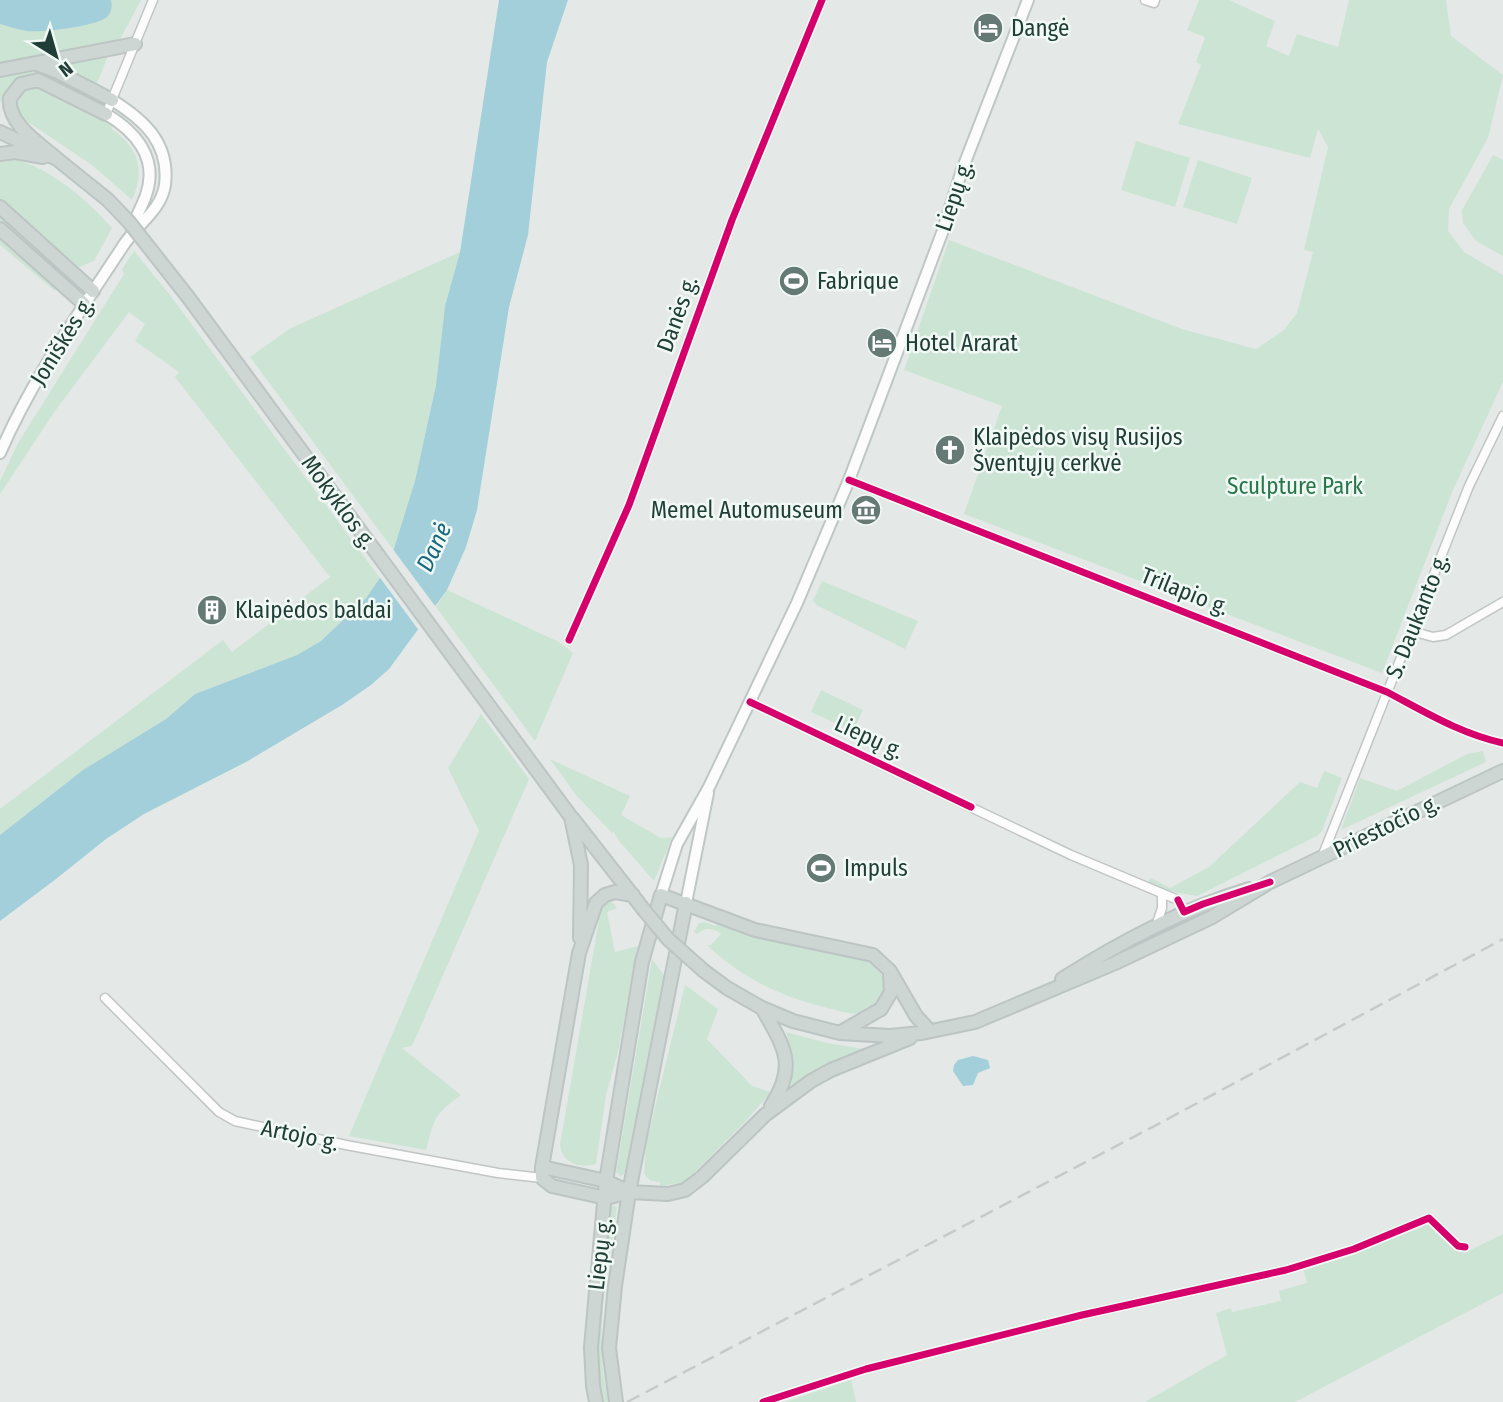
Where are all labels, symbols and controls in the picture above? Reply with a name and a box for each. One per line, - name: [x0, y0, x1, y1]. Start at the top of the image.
- hotel icon: Dangė: [971, 11, 1005, 45]
- place label: Dangė: [1011, 14, 1069, 42]
- north arrow: [21, 21, 91, 91]
- text: N: [54, 57, 77, 82]
- street label: Liepų g.: [929, 157, 979, 235]
- sports icon: Fabrique: [777, 264, 811, 298]
- place label: Fabrique: [817, 267, 899, 295]
- street label: Danės g.: [650, 272, 704, 356]
- street label: Joniškės g.: [24, 292, 100, 390]
- hotel icon: Hotel Ararat: [865, 326, 899, 360]
- place label: Hotel Ararat: [905, 329, 1018, 357]
- place label: Klaipėdos visų Rusijos Šventųjų cerkvė: [973, 423, 1183, 477]
- church icon: Klaipėdos visų Rusijos Šventųjų cerkvė: [933, 433, 967, 467]
- street label: Mokyklos g.: [296, 450, 382, 554]
- park label: Sculpture Park: [1227, 472, 1363, 500]
- museum icon: Memel Automuseum: [849, 493, 883, 527]
- place label: Memel Automuseum: [651, 496, 843, 524]
- water label: Danė: [411, 518, 457, 576]
- street label: S. Daukanto g.: [1379, 549, 1455, 683]
- street label: Trilapio g.: [1137, 561, 1233, 621]
- building icon: Klaipėdos baldai: [195, 593, 229, 627]
- place label: Klaipėdos baldai: [235, 596, 392, 624]
- street label: Liepų g.: [830, 709, 908, 765]
- street label: Priestočio g.: [1328, 788, 1444, 864]
- sports icon: Impuls: [804, 851, 838, 885]
- place label: Impuls: [844, 854, 908, 882]
- street label: Artojo g.: [259, 1113, 341, 1157]
- street label: Liepų g.: [582, 1216, 618, 1292]

